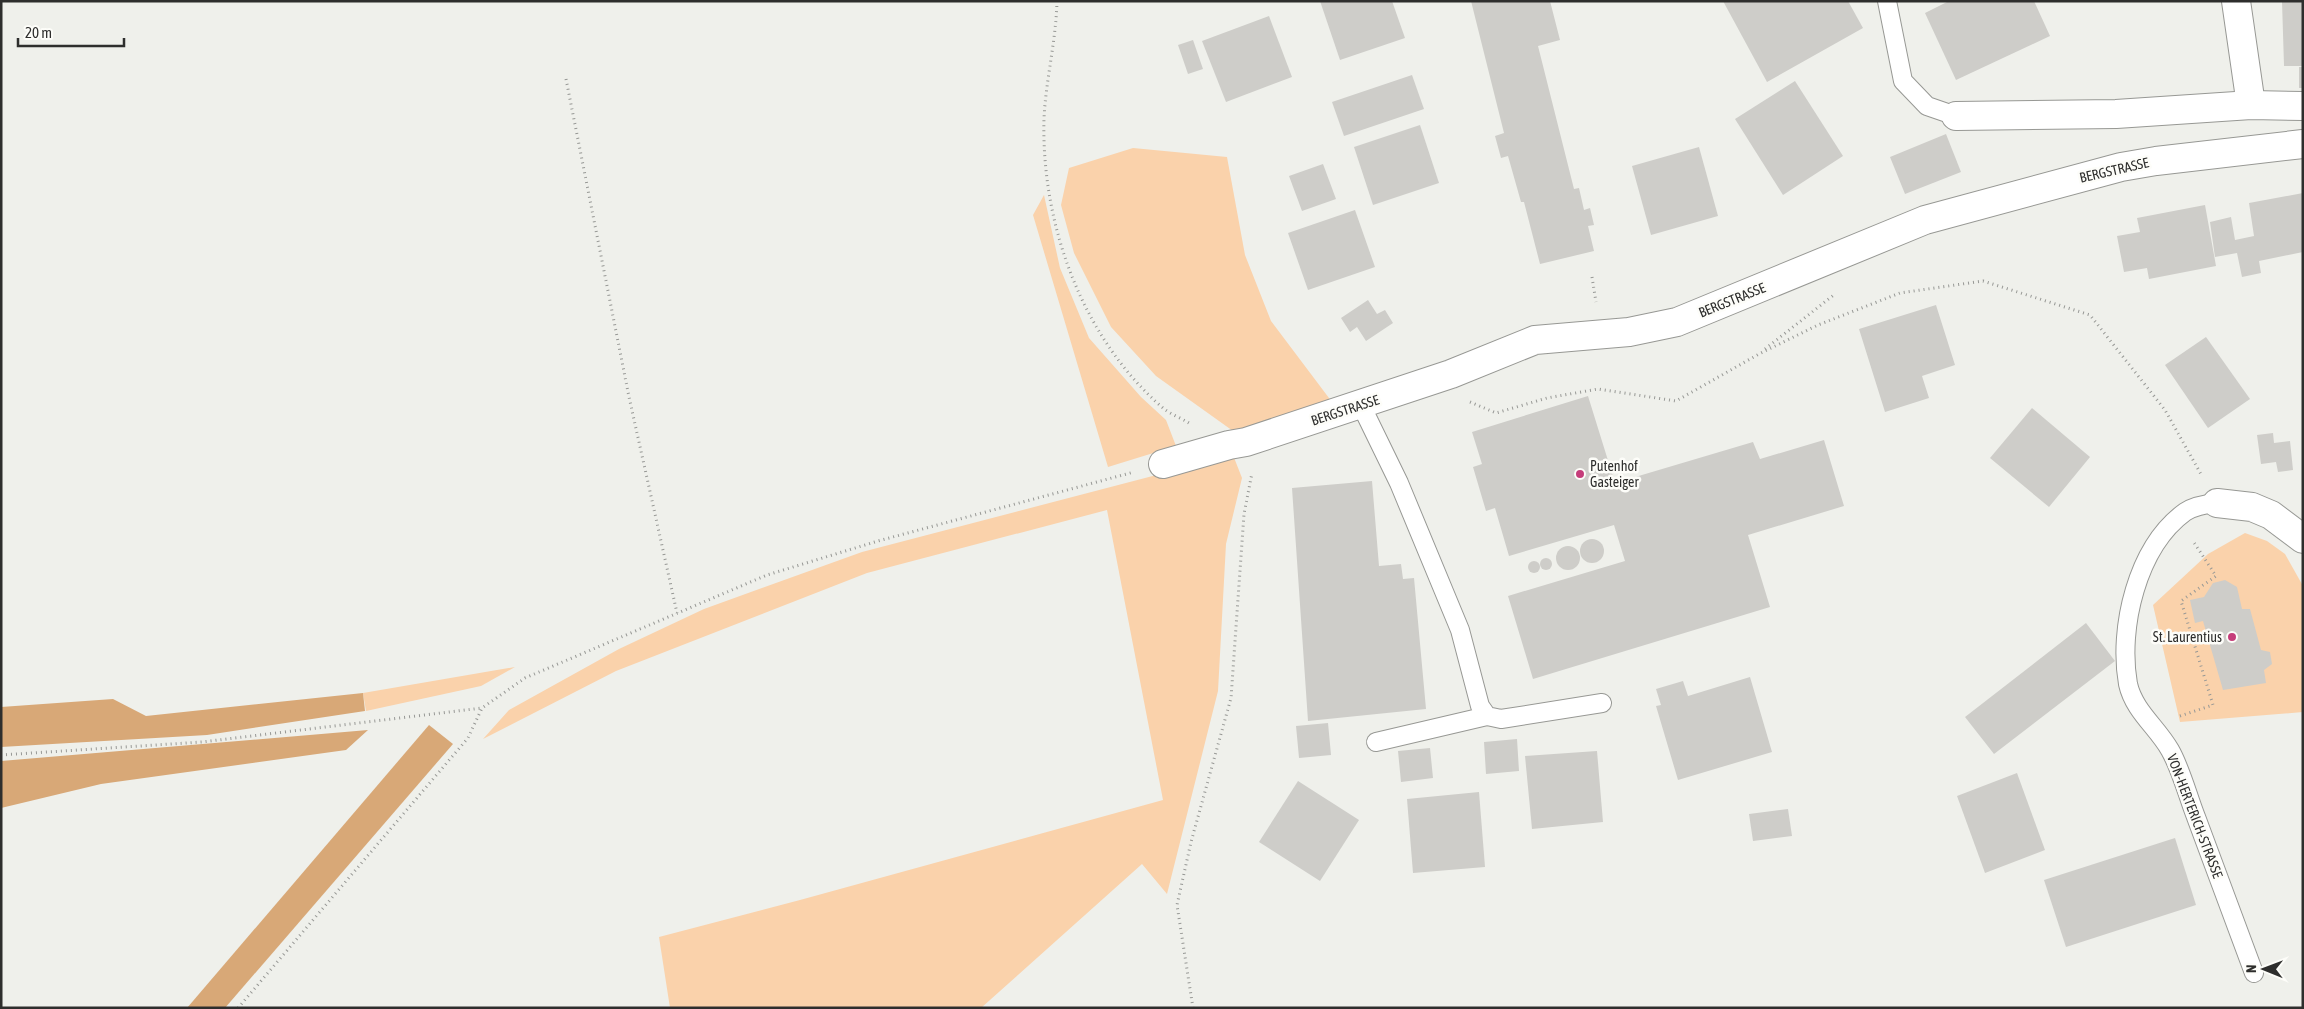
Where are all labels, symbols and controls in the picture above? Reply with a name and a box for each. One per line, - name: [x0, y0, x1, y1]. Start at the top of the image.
- scale bar: [18, 15, 124, 47]
- text: 20 m: [25, 24, 52, 41]
- street label: BERGSTRASSE: [2078, 154, 2150, 186]
- street label: BERGSTRASSE: [1696, 279, 1768, 321]
- street label: BERGSTRASSE: [1309, 391, 1381, 429]
- place label: Putenhof Gasteiger: [1590, 458, 1639, 490]
- marker: Putenhof Gasteiger: [1574, 468, 1586, 480]
- place label: St. Laurentius: [2153, 629, 2222, 645]
- marker: St. Laurentius: [2226, 631, 2238, 643]
- street label: VON-HERTERICH-STRASSE: [2164, 752, 2226, 881]
- north arrow: [2239, 944, 2289, 994]
- text: N: [2243, 965, 2259, 973]

